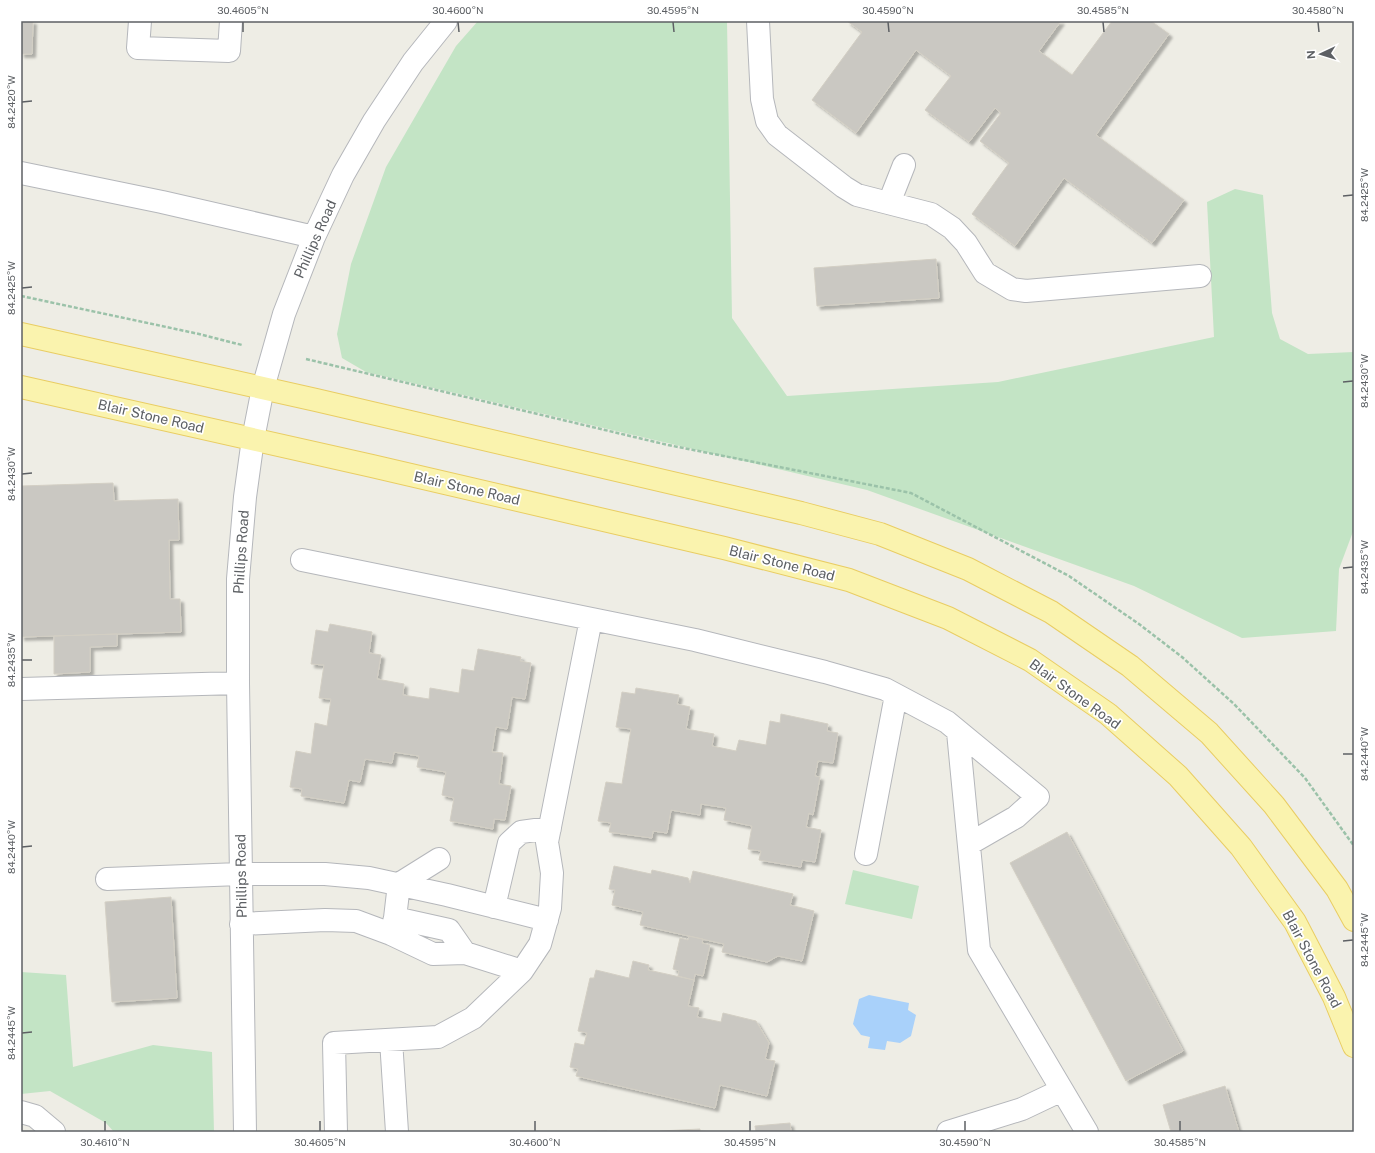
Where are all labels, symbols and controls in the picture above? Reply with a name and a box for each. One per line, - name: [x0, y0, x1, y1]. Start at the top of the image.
- text: 30.4605°N: [217, 4, 269, 16]
- text: 30.4600°N: [432, 4, 484, 16]
- text: 30.4595°N: [647, 4, 699, 16]
- text: 30.4590°N: [862, 4, 914, 16]
- text: 30.4585°N: [1077, 4, 1129, 16]
- text: 30.4580°N: [1292, 4, 1344, 16]
- north arrow: [1301, 34, 1341, 74]
- text: N: [1305, 50, 1317, 59]
- text: 84.2420°W: [5, 75, 17, 129]
- text: 84.2425°W: [1358, 168, 1370, 222]
- street label: Phillips Road: [291, 197, 339, 281]
- text: 84.2425°W: [5, 261, 17, 315]
- text: 84.2430°W: [1358, 354, 1370, 408]
- street label: Blair Stone Road: [96, 396, 206, 436]
- text: 84.2430°W: [5, 447, 17, 501]
- street label: Blair Stone Road: [412, 468, 522, 508]
- street label: Phillips Road: [230, 509, 252, 595]
- text: 84.2435°W: [1358, 539, 1370, 594]
- street label: Blair Stone Road: [727, 542, 837, 584]
- text: 84.2435°W: [5, 632, 17, 687]
- street label: Blair Stone Road: [1026, 656, 1124, 732]
- text: 84.2440°W: [1358, 727, 1370, 781]
- text: 84.2440°W: [5, 820, 17, 874]
- street label: Phillips Road: [232, 834, 250, 918]
- street label: Blair Stone Road: [1279, 907, 1345, 1011]
- text: 84.2445°W: [1358, 912, 1370, 967]
- text: 84.2445°W: [5, 1005, 17, 1060]
- text: 30.4610°N: [80, 1136, 130, 1148]
- text: 30.4605°N: [294, 1136, 346, 1148]
- text: 30.4600°N: [509, 1136, 561, 1148]
- text: 30.4595°N: [724, 1136, 776, 1148]
- text: 30.4590°N: [939, 1136, 991, 1148]
- text: 30.4585°N: [1154, 1136, 1206, 1148]

